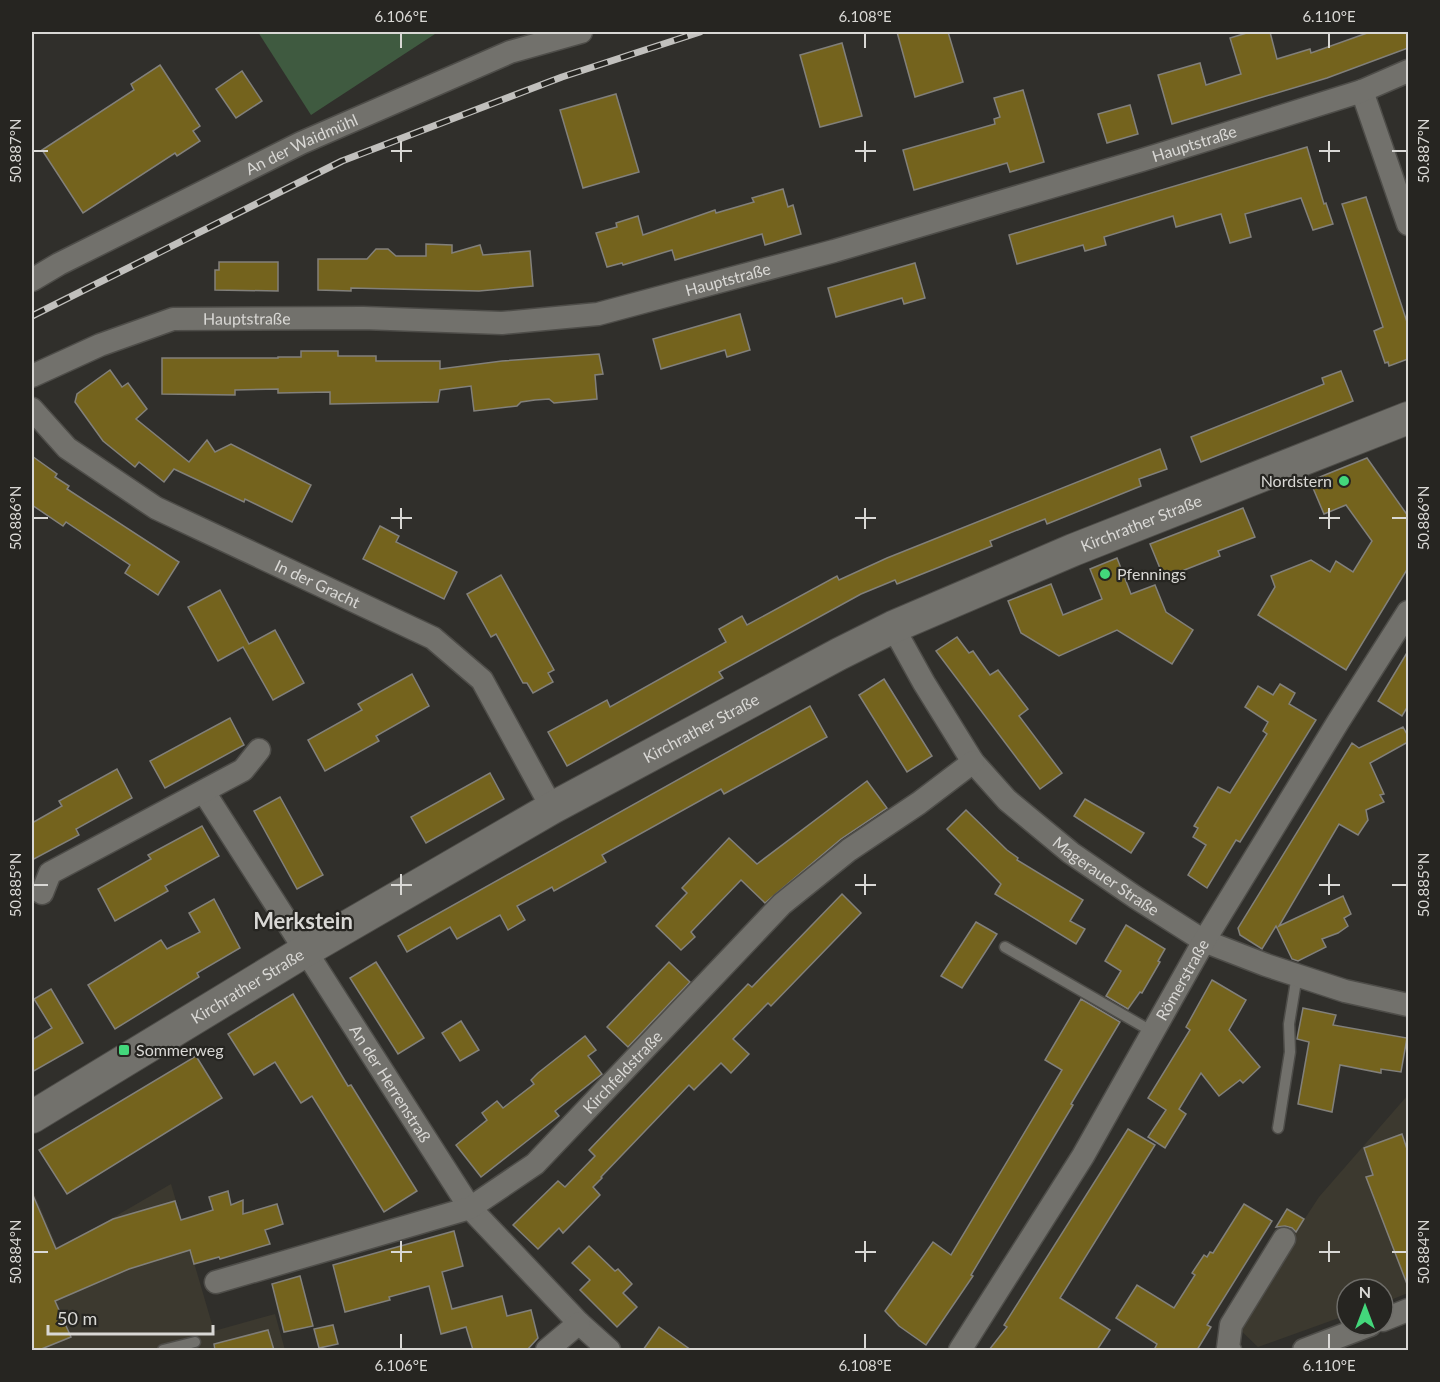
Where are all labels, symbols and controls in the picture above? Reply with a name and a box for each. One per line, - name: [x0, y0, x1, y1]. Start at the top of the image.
- text: 6.106°E: [374, 7, 428, 25]
- text: 6.108°E: [838, 7, 892, 25]
- text: 6.110°E: [1302, 7, 1356, 25]
- street label: An der Waidmühl: [242, 109, 361, 178]
- text: 50.887°N: [6, 119, 24, 183]
- text: 50.887°N: [1414, 119, 1432, 183]
- street label: Hauptstraße: [1150, 121, 1239, 165]
- street label: Hauptstraße: [683, 258, 772, 299]
- street label: Hauptstraße: [203, 308, 291, 328]
- place label: Nordstern: [1261, 471, 1332, 490]
- marker: Nordstern: [1337, 474, 1351, 488]
- text: 50.886°N: [6, 486, 24, 550]
- text: 50.886°N: [1414, 486, 1432, 550]
- street label: Kirchrather Straße: [1078, 490, 1204, 555]
- street label: In der Gracht: [272, 555, 363, 612]
- place label: Pfennings: [1117, 564, 1186, 583]
- marker: Pfennings: [1098, 567, 1112, 581]
- street label: Kirchrather Straße: [640, 689, 762, 766]
- street label: Magerauer Straße: [1049, 832, 1163, 919]
- text: 50.885°N: [6, 853, 24, 917]
- text: 50.885°N: [1414, 853, 1432, 917]
- district label: Merkstein: [253, 907, 353, 934]
- street label: Römerstraße: [1151, 936, 1212, 1023]
- street label: Kirchrather Straße: [187, 944, 307, 1027]
- street label: An der Herrenstraß: [346, 1021, 435, 1145]
- street label: Kirchfeldstraße: [578, 1026, 666, 1117]
- place label: Sommerweg: [136, 1040, 224, 1059]
- marker: Sommerweg: [117, 1043, 131, 1057]
- text: 50.884°N: [6, 1220, 24, 1284]
- text: 50.884°N: [1414, 1220, 1432, 1284]
- north arrow: [1335, 1277, 1395, 1337]
- text: N: [1359, 1282, 1371, 1301]
- scale bar: [48, 1298, 213, 1336]
- text: 50 m: [57, 1307, 97, 1329]
- text: 6.106°E: [374, 1356, 428, 1374]
- text: 6.108°E: [838, 1356, 892, 1374]
- text: 6.110°E: [1302, 1356, 1356, 1374]

